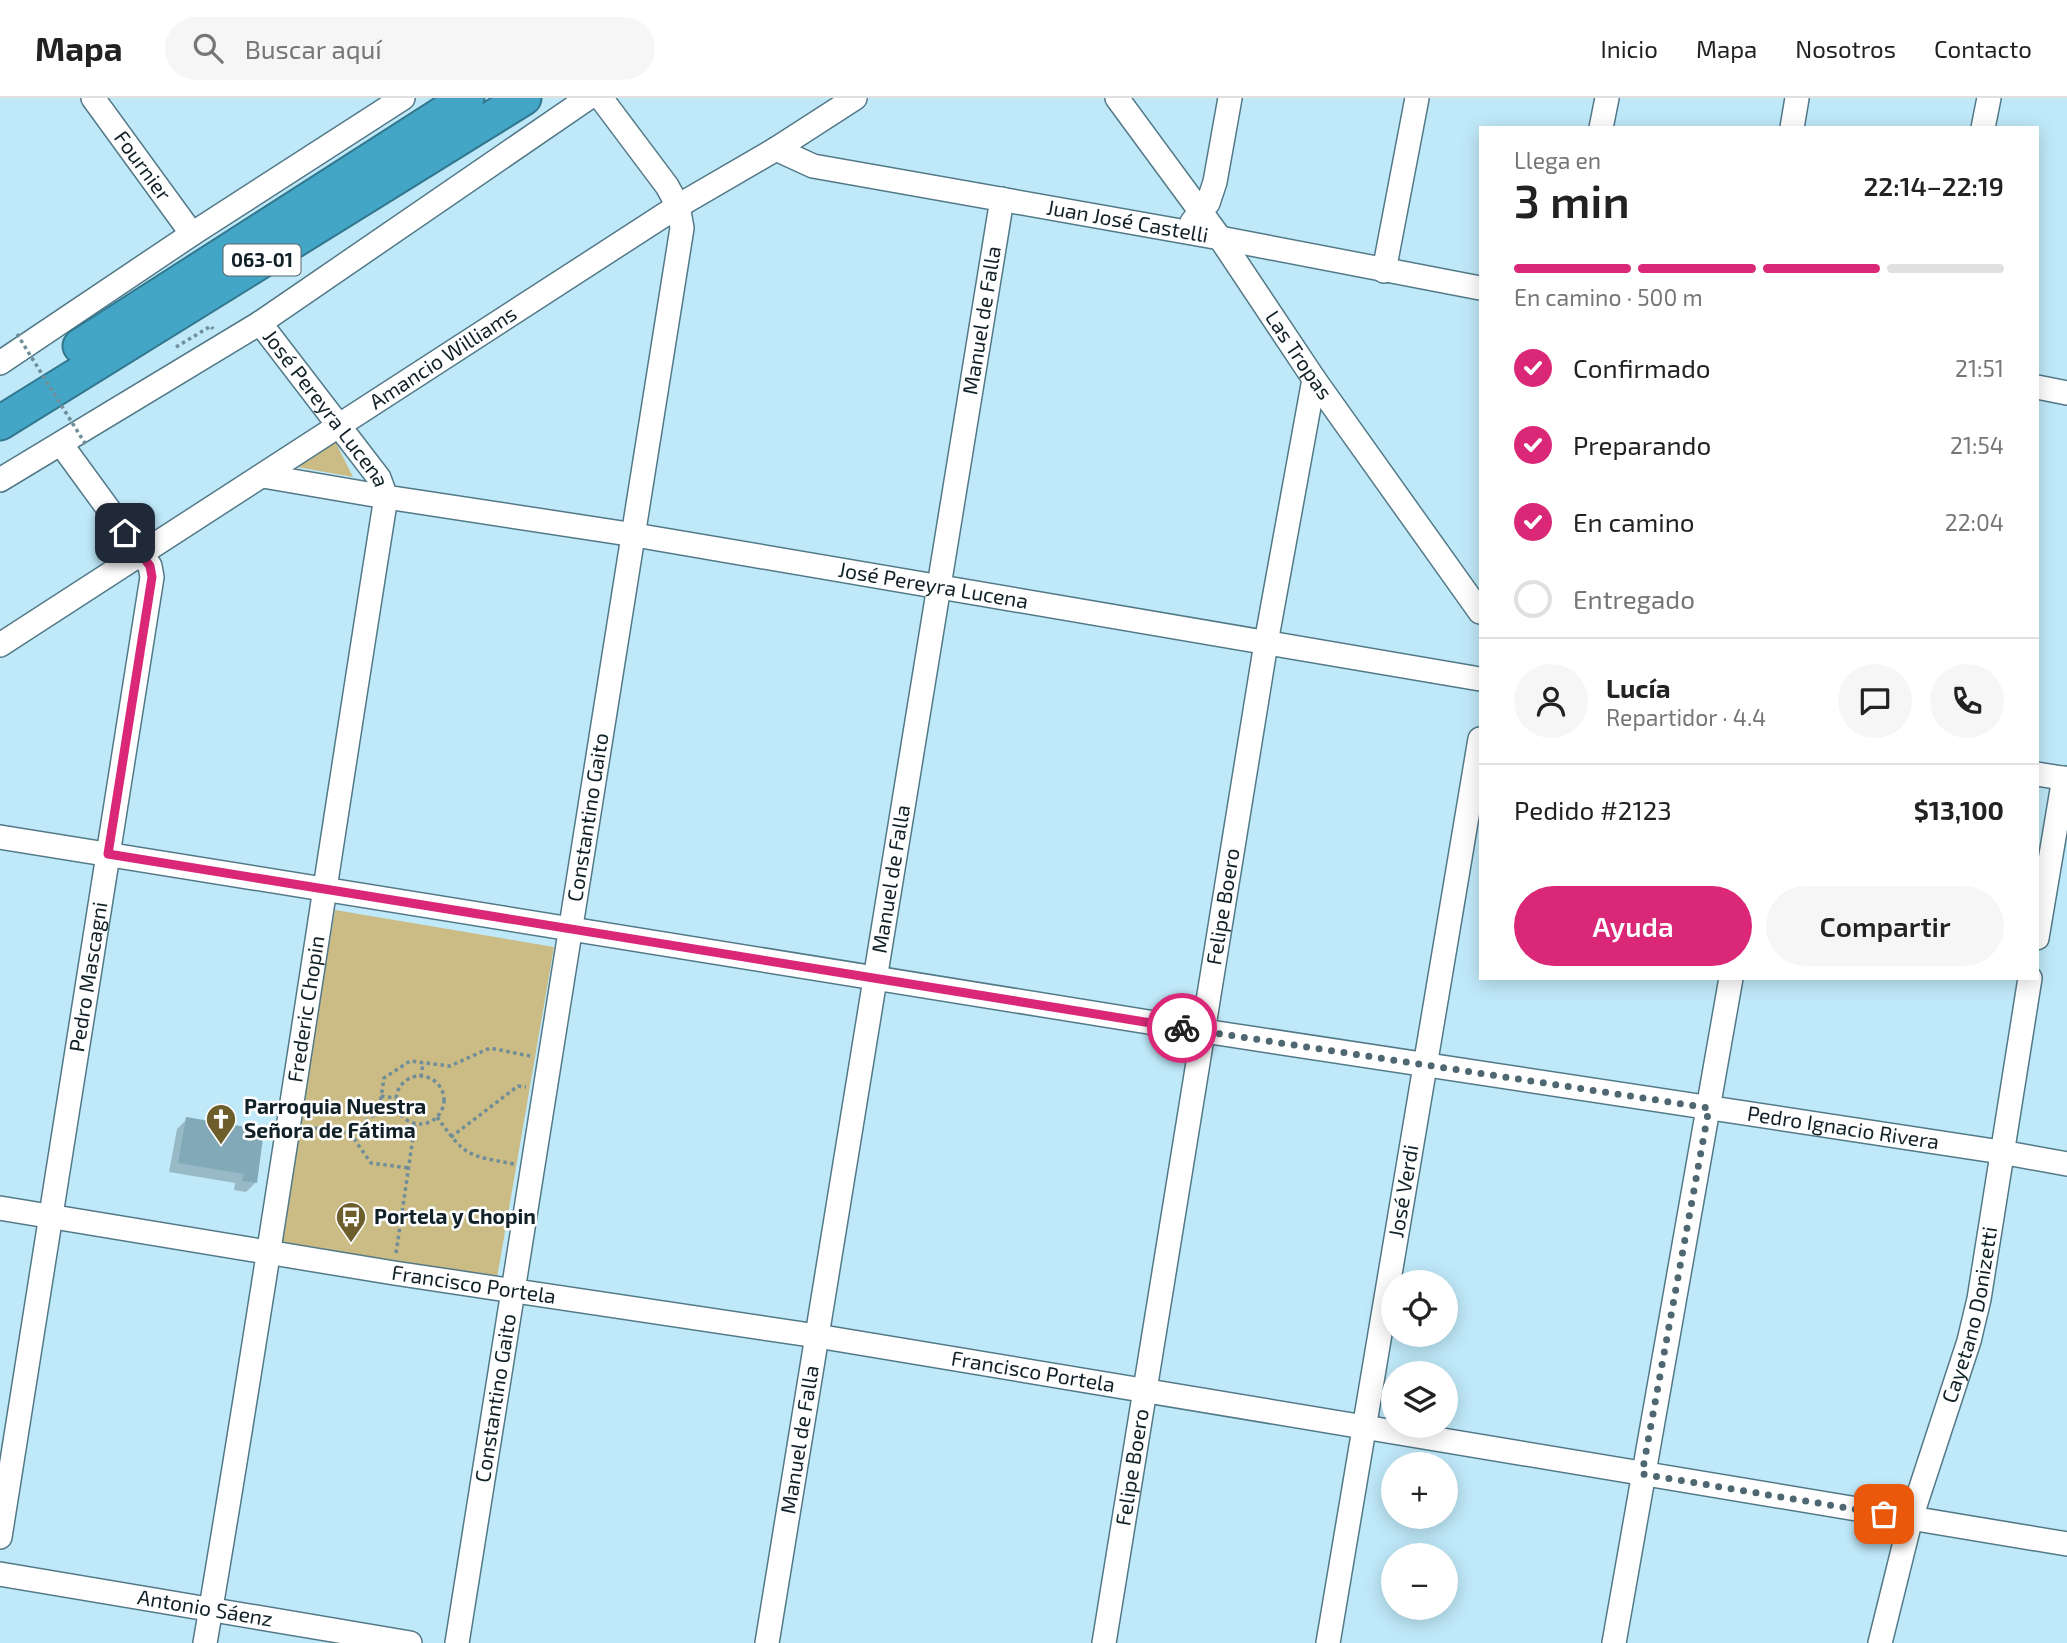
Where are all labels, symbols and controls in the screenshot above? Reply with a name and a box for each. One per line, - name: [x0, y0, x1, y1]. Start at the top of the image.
- search box: [165, 17, 655, 80]
- text: Mapa: [35, 28, 123, 68]
- icon: search: [189, 29, 227, 67]
- text: Buscar aquí: [245, 33, 382, 64]
- text: Inicio: [1600, 34, 1658, 63]
- text: Mapa: [1696, 34, 1757, 63]
- text: Nosotros: [1795, 34, 1896, 63]
- text: Contacto: [1934, 34, 2032, 63]
- street label: Fournier: [110, 125, 178, 205]
- text: Llega en: [1514, 146, 1601, 174]
- text: 22:14–22:19: [1863, 170, 2004, 201]
- text: 3 min: [1514, 172, 1630, 227]
- street label: Juan José Castelli: [1045, 194, 1211, 247]
- road number: 063-01: [224, 244, 300, 276]
- street label: Manuel de Falla: [956, 244, 1005, 396]
- text: En camino · 500 m: [1514, 283, 1703, 311]
- street label: Amancio Williams: [364, 300, 521, 414]
- street label: Las Tropas: [1261, 305, 1339, 404]
- street label: José Pereyra Lucena: [258, 324, 395, 490]
- icon: check: [1514, 349, 1552, 387]
- text: Confirmado: [1573, 352, 1711, 383]
- text: 21:51: [1955, 354, 2004, 382]
- icon: check: [1514, 426, 1552, 464]
- text: Preparando: [1573, 429, 1711, 460]
- text: 21:54: [1950, 431, 2004, 459]
- pin: [95, 503, 155, 563]
- icon: check: [1514, 503, 1552, 541]
- text: En camino: [1573, 506, 1695, 537]
- text: 22:04: [1945, 508, 2004, 536]
- icon: home: [106, 514, 144, 552]
- street label: José Pereyra Lucena: [837, 556, 1030, 613]
- text: Entregado: [1573, 583, 1695, 614]
- button: person: [1514, 664, 1588, 738]
- button: chat: [1838, 664, 1912, 738]
- button: phone: [1930, 664, 2004, 738]
- text: Lucía: [1606, 672, 1671, 703]
- text: Repartidor · 4.4: [1606, 703, 1766, 731]
- street label: Constantino Gaito: [561, 731, 613, 903]
- text: Pedido #2123: [1514, 794, 1672, 825]
- text: $13,100: [1914, 794, 2004, 825]
- street label: Manuel de Falla: [865, 803, 914, 955]
- street label: Felipe Boero: [1200, 846, 1244, 967]
- button: Ayuda: [1514, 886, 1752, 966]
- button: Compartir: [1766, 886, 2004, 966]
- street label: Pedro Mascagni: [63, 900, 111, 1054]
- street label: Frederic Chopin: [281, 934, 329, 1084]
- courier: [1147, 993, 1217, 1063]
- icon: bike: [1163, 1009, 1201, 1047]
- place label: Parroquia Nuestra Señora de Fátima: [244, 1093, 426, 1142]
- street label: Pedro Ignacio Rivera: [1746, 1100, 1941, 1153]
- church icon: Parroquia Nuestra Señora de Fátima: [204, 1102, 238, 1146]
- street label: José Verdi: [1382, 1143, 1423, 1240]
- bus stop icon: Portela y Chopin: [334, 1200, 368, 1244]
- place label: Portela y Chopin: [374, 1203, 536, 1229]
- street label: Cayetano Donizetti: [1936, 1225, 2001, 1406]
- street label: Francisco Portela: [390, 1259, 558, 1308]
- map controls: [1381, 1270, 1458, 1620]
- button: locate: [1381, 1270, 1458, 1347]
- street label: Constantino Gaito: [469, 1312, 520, 1484]
- street label: Francisco Portela: [949, 1345, 1117, 1396]
- button: layers: [1381, 1361, 1458, 1438]
- street label: Manuel de Falla: [774, 1363, 823, 1516]
- street label: Felipe Boero: [1109, 1407, 1153, 1527]
- button: +: [1381, 1452, 1458, 1529]
- pin: [1854, 1484, 1914, 1544]
- icon: bag: [1865, 1495, 1903, 1533]
- button: −: [1381, 1543, 1458, 1620]
- street label: Antonio Sáenz: [136, 1583, 275, 1631]

